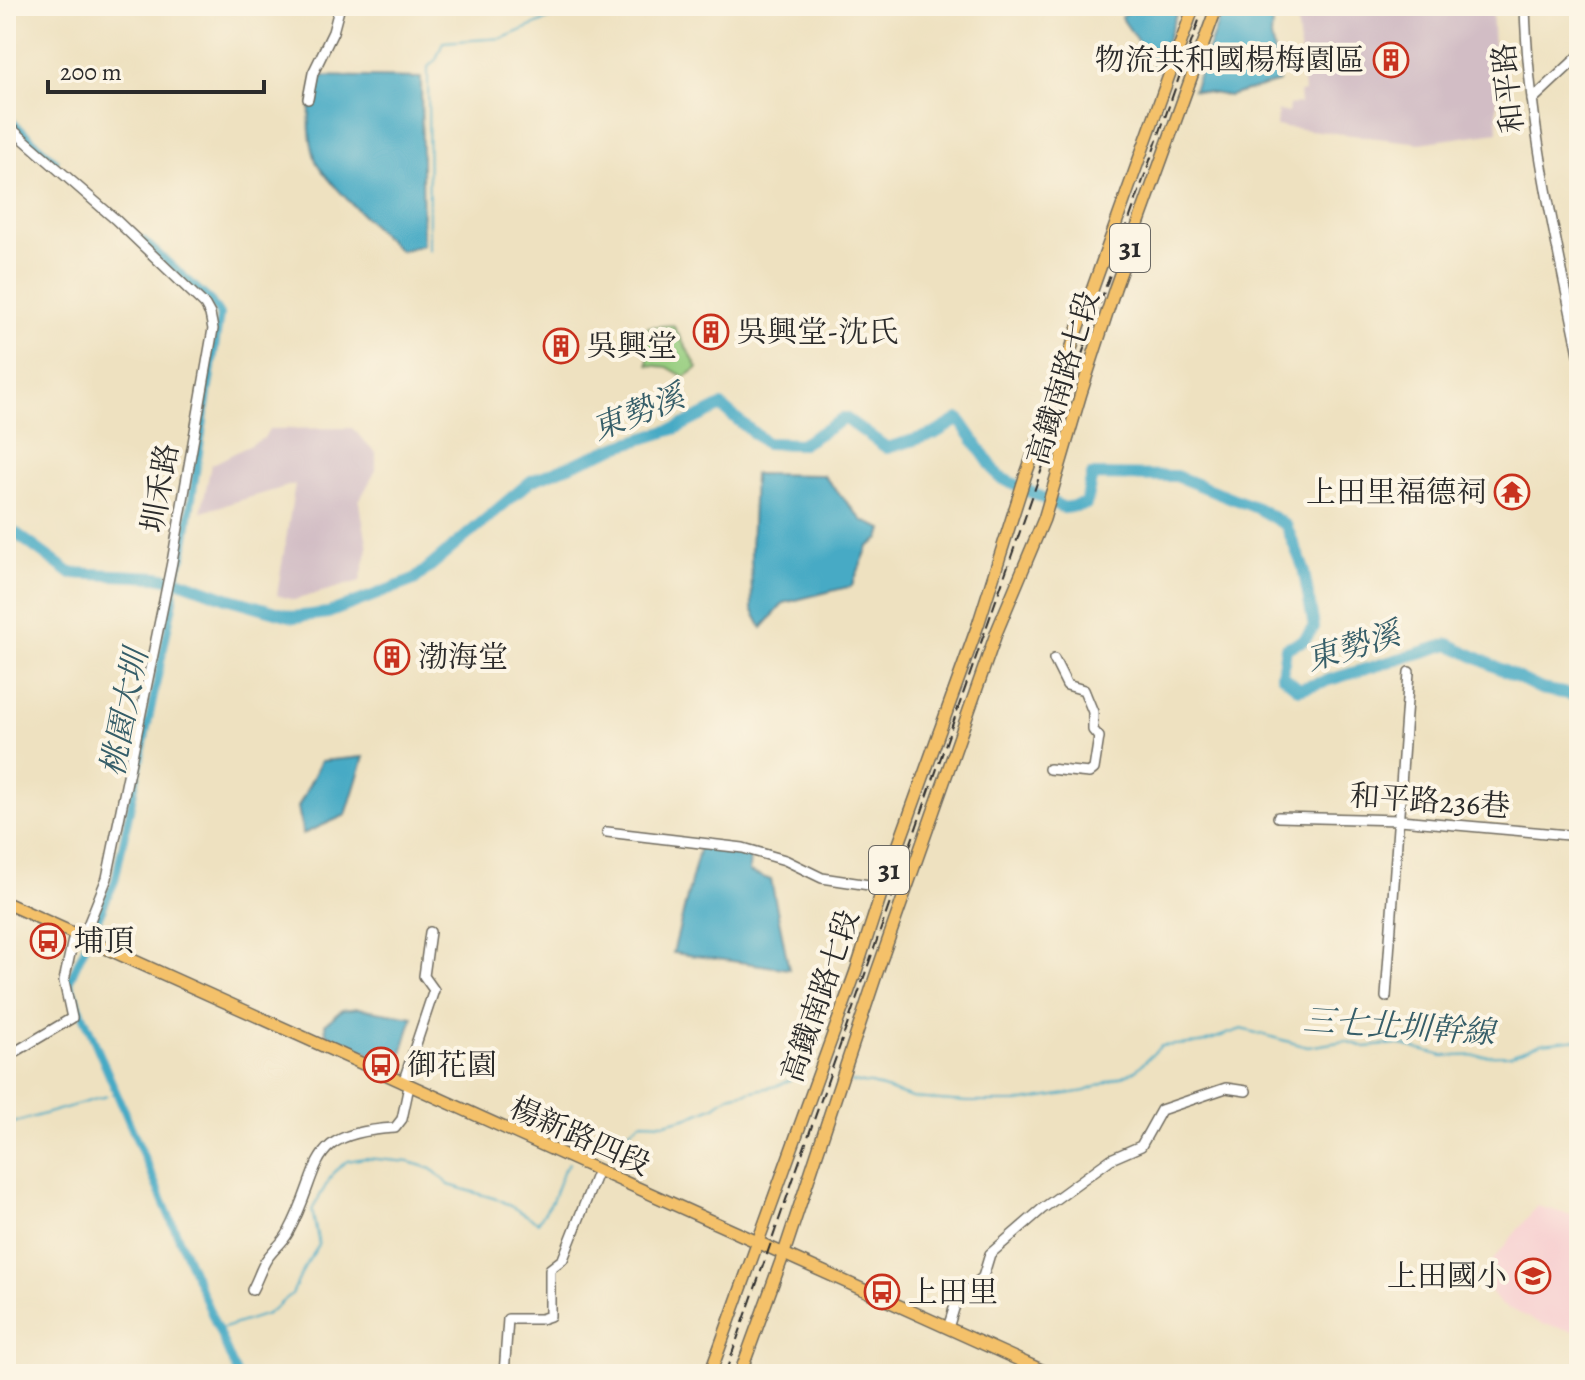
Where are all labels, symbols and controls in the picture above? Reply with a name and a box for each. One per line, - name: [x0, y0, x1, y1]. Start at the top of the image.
- place label: 物流共和國楊梅園區: [1095, 40, 1365, 80]
- building icon: 物流共和國楊梅園區: [1372, 41, 1410, 79]
- street label: 和平路: [1483, 41, 1533, 135]
- scale bar: [48, 44, 264, 94]
- text: 200 m: [60, 56, 122, 88]
- road number: 31: [1110, 224, 1150, 272]
- street label: 高鐵南路七段: [1018, 286, 1108, 470]
- place label: 吳興堂-沈氏: [737, 312, 898, 352]
- building icon: 吳興堂-沈氏: [692, 313, 730, 351]
- place label: 吳興堂: [587, 326, 677, 366]
- building icon: 吳興堂: [542, 327, 580, 365]
- water label: 東勢溪: [585, 372, 694, 450]
- street label: 圳禾路: [132, 440, 188, 536]
- place label: 上田里福德祠: [1306, 472, 1486, 512]
- temple icon: 上田里福德祠: [1493, 473, 1531, 511]
- water label: 東勢溪: [1301, 610, 1408, 681]
- place label: 渤海堂: [418, 637, 508, 677]
- building icon: 渤海堂: [373, 638, 411, 676]
- water label: 桃園大圳: [90, 641, 159, 780]
- street label: 和平路236巷: [1349, 775, 1511, 827]
- road number: 31: [869, 846, 909, 894]
- street label: 高鐵南路七段: [772, 904, 868, 1088]
- place label: 埔頂: [74, 921, 134, 961]
- bus stop icon: 埔頂: [29, 922, 67, 960]
- water label: 三七北圳幹線: [1302, 997, 1499, 1055]
- place label: 御花園: [407, 1045, 497, 1085]
- bus stop icon: 御花園: [362, 1046, 400, 1084]
- street label: 楊新路四段: [503, 1087, 657, 1185]
- place label: 上田國小: [1387, 1256, 1507, 1296]
- school or university icon: 上田國小: [1514, 1257, 1552, 1295]
- place label: 上田里: [908, 1272, 998, 1312]
- bus stop icon: 上田里: [863, 1273, 901, 1311]

